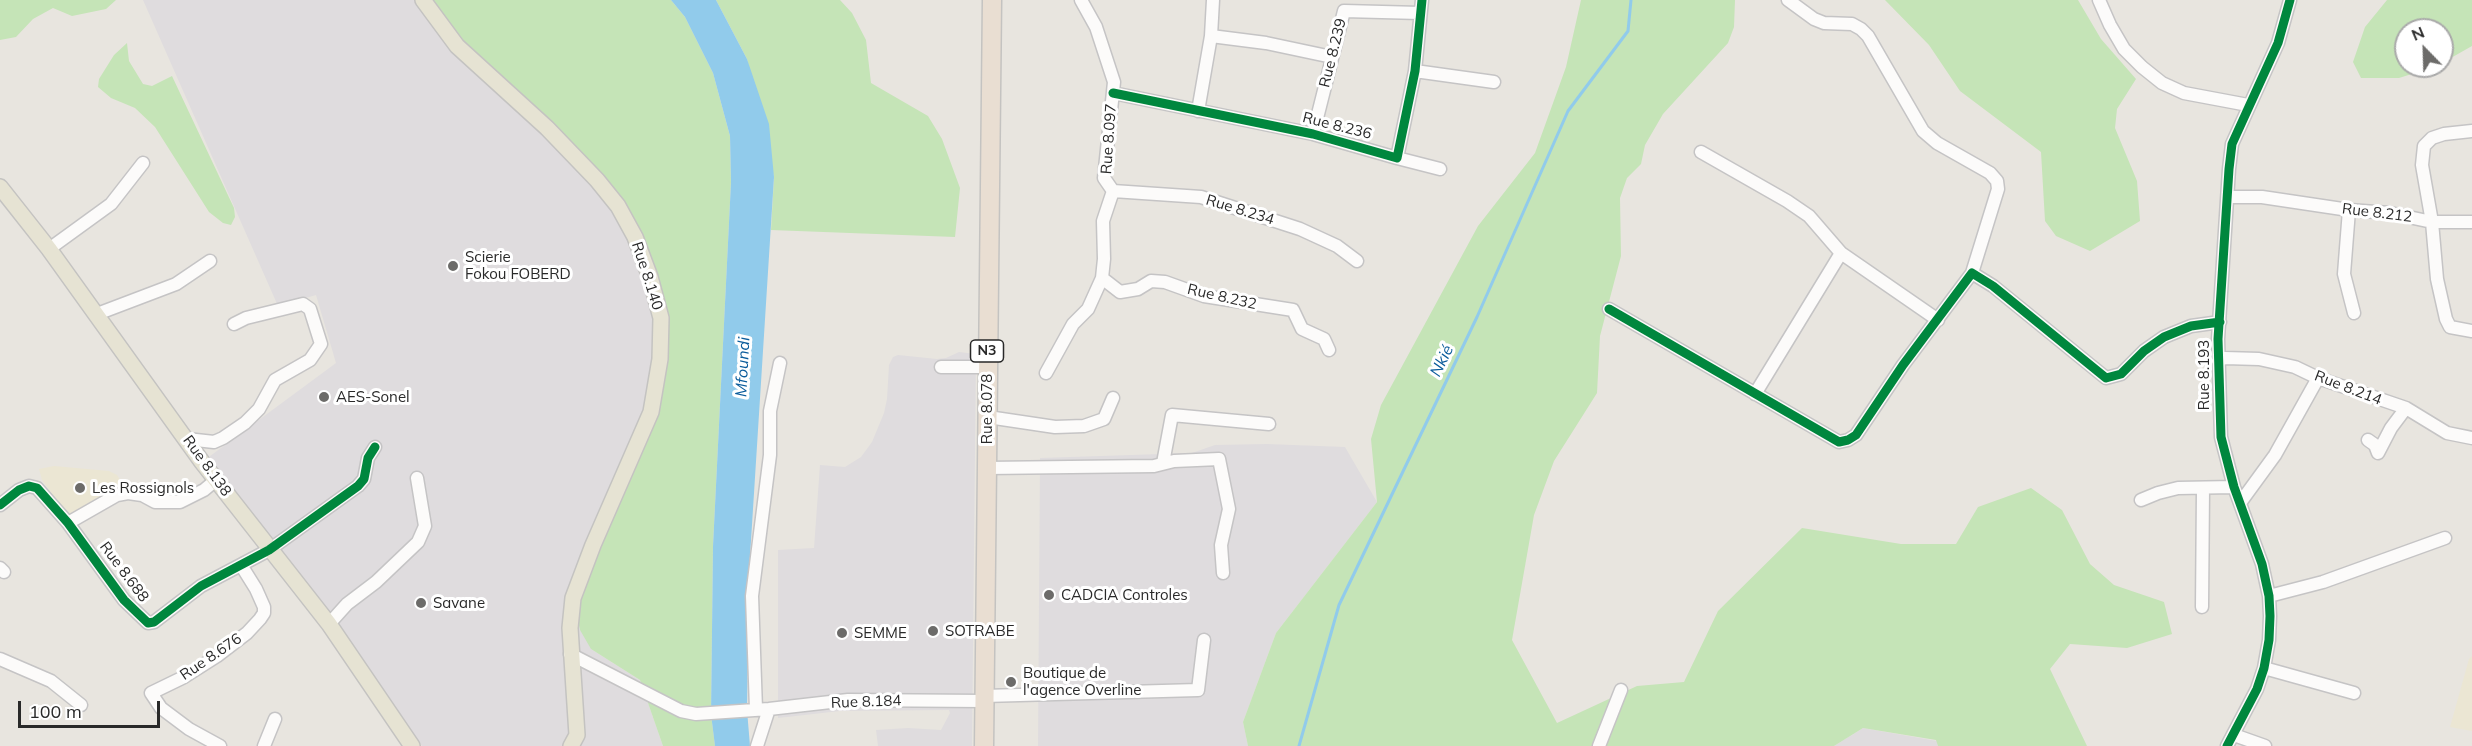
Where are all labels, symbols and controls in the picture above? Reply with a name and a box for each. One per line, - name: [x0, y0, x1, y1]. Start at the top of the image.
- street label: Rue 8.239: [1316, 17, 1350, 89]
- north arrow: [2394, 18, 2454, 78]
- text: N: [2408, 22, 2427, 45]
- street label: Rue 8.097: [1098, 103, 1120, 175]
- street label: Rue 8.236: [1301, 109, 1373, 143]
- street label: Rue 8.234: [1204, 191, 1276, 229]
- street label: Rue 8.212: [2341, 200, 2413, 226]
- street label: Rue 8.140: [628, 240, 666, 312]
- place label: Scierie Fokou FOBERD: [465, 248, 571, 283]
- marker: Scierie Fokou FOBERD: [446, 259, 460, 273]
- street label: Rue 8.232: [1186, 280, 1258, 314]
- water label: Mfoundi: [732, 337, 754, 397]
- road number: N3: [970, 340, 1004, 362]
- street label: Rue 8.193: [2195, 340, 2213, 410]
- water label: Nkié: [1426, 342, 1458, 380]
- street label: Rue 8.214: [2312, 367, 2384, 409]
- street label: Rue 8.078: [978, 374, 996, 444]
- place label: AES-Sonel: [336, 388, 410, 406]
- marker: AES-Sonel: [317, 390, 331, 404]
- street label: Rue 8.138: [179, 432, 235, 500]
- place label: Les Rossignols: [92, 479, 194, 497]
- marker: Les Rossignols: [73, 481, 87, 495]
- street label: Rue 8.688: [96, 538, 152, 606]
- place label: CADCIA Controles: [1061, 586, 1188, 604]
- marker: CADCIA Controles: [1042, 588, 1056, 602]
- place label: Savane: [433, 594, 485, 612]
- marker: Savane: [414, 596, 428, 610]
- place label: SOTRABE: [945, 622, 1015, 640]
- place label: SEMME: [854, 624, 907, 642]
- marker: SOTRABE: [926, 624, 940, 638]
- marker: SEMME: [835, 626, 849, 640]
- street label: Rue 8.676: [177, 630, 245, 684]
- place label: Boutique de l'agence Overline: [1023, 664, 1141, 699]
- marker: Boutique de l'agence Overline: [1004, 675, 1018, 689]
- scale bar: [21, 689, 164, 727]
- street label: Rue 8.184: [830, 692, 902, 712]
- text: 100 m: [29, 700, 82, 723]

